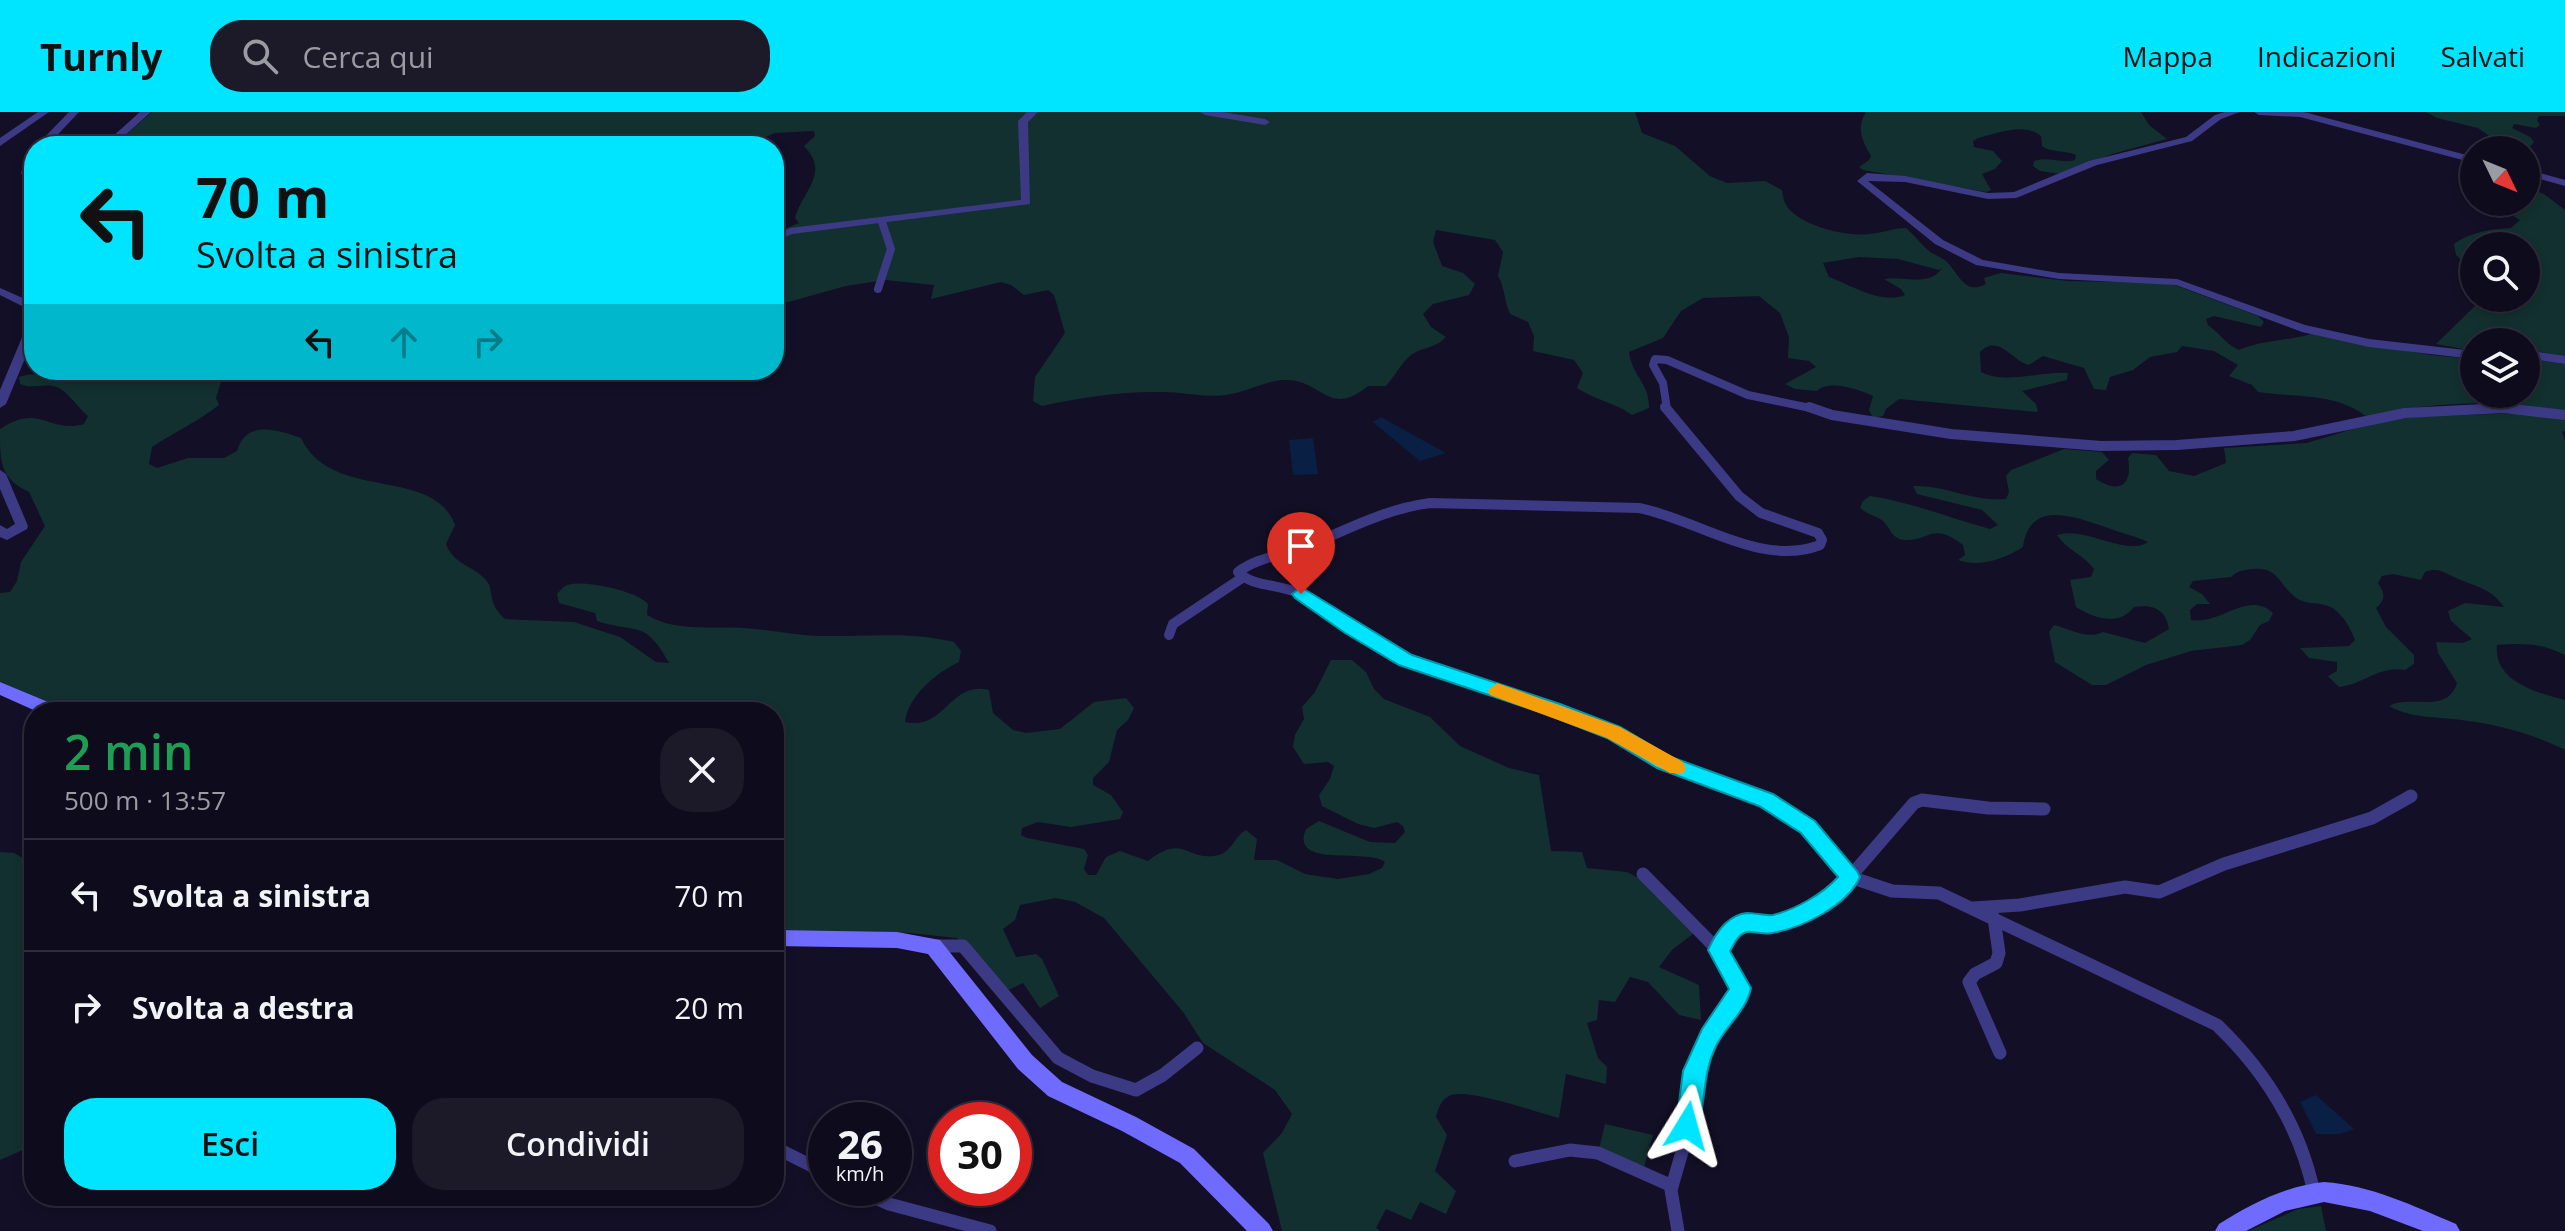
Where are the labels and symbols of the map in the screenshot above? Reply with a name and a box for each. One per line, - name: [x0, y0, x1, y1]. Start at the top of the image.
- north arrow: [2460, 136, 2540, 216]
- pin: [1267, 512, 1335, 594]
- position arrow: [1645, 1084, 1729, 1168]
- speed limit sign: 30: [928, 1102, 1032, 1206]

